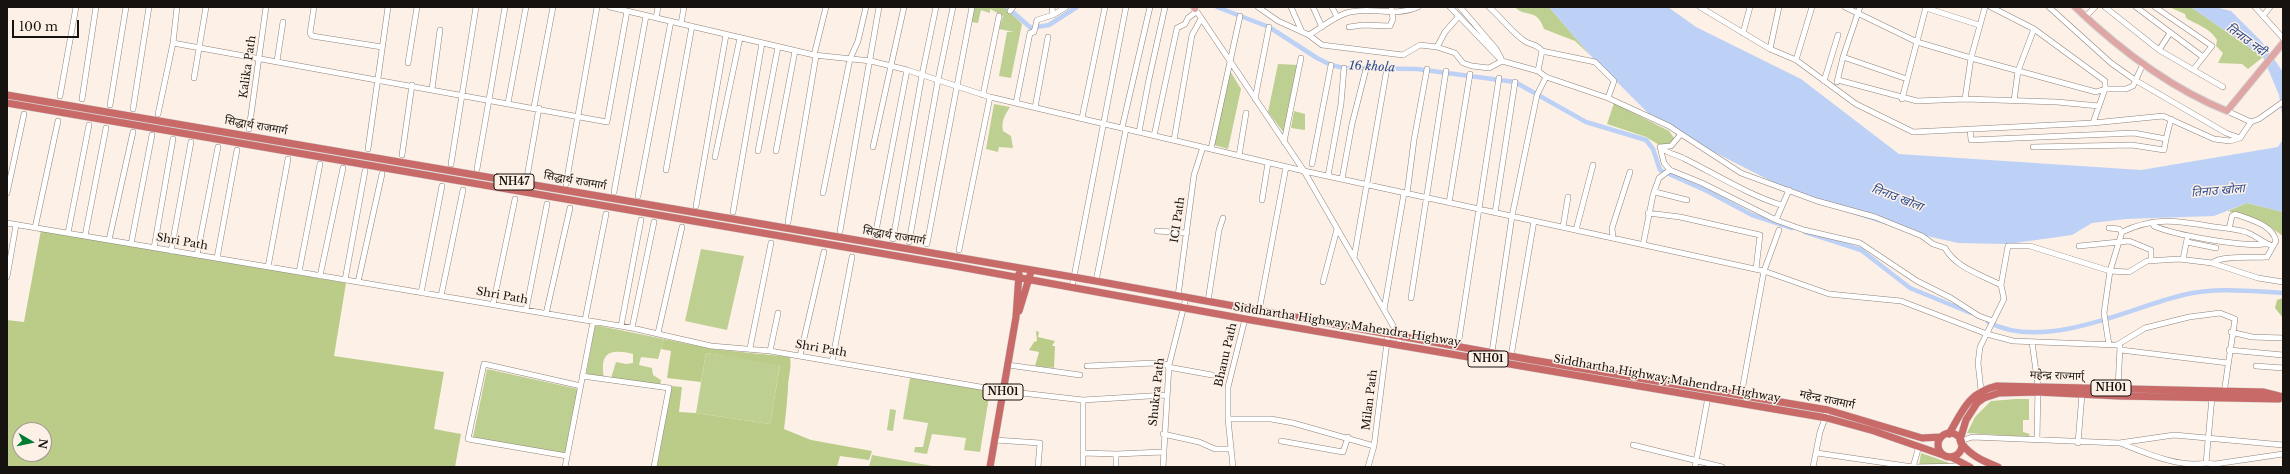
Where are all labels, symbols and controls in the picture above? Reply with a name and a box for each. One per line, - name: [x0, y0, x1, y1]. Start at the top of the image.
- scale bar: [14, 12, 81, 38]
- text: 100 m: [19, 19, 58, 34]
- water label: तिनाउ नदी: [2223, 21, 2269, 59]
- street label: Kalika Path: [237, 35, 259, 99]
- water label: 16 khola: [1348, 59, 1396, 75]
- street label: सिद्धार्थ राजमार्ग: [224, 114, 288, 138]
- street label: सिद्धार्थ राजमार्ग: [543, 169, 607, 193]
- road number: NH47: [494, 174, 534, 190]
- water label: तिनाउ खोला: [2191, 181, 2245, 201]
- water label: तिनाउ खोला: [1869, 182, 1925, 214]
- street label: ICI Path: [1168, 196, 1188, 244]
- street label: सिद्धार्थ राजमार्ग: [862, 224, 926, 248]
- street label: Shri Path: [155, 231, 209, 253]
- street label: Shri Path: [475, 285, 529, 307]
- street label: Siddhartha Highway;Mahendra Highway: [1232, 300, 1462, 350]
- street label: Bhanu Path: [1212, 322, 1240, 388]
- street label: Shri Path: [794, 338, 848, 360]
- road number: NH01: [1468, 351, 1508, 367]
- street label: Siddhartha Highway;Mahendra Highway: [1552, 353, 1782, 405]
- street label: Shukra Path: [1147, 357, 1167, 427]
- street label: महेन्द्र राज्मार्ग्: [2030, 368, 2084, 384]
- street label: Milan Path: [1360, 369, 1380, 431]
- road number: NH01: [2091, 380, 2131, 396]
- road number: NH01: [983, 384, 1023, 400]
- street label: महेन्द्र राजमार्ग: [1798, 388, 1856, 412]
- north arrow: [12, 422, 52, 462]
- text: N: [35, 438, 51, 450]

